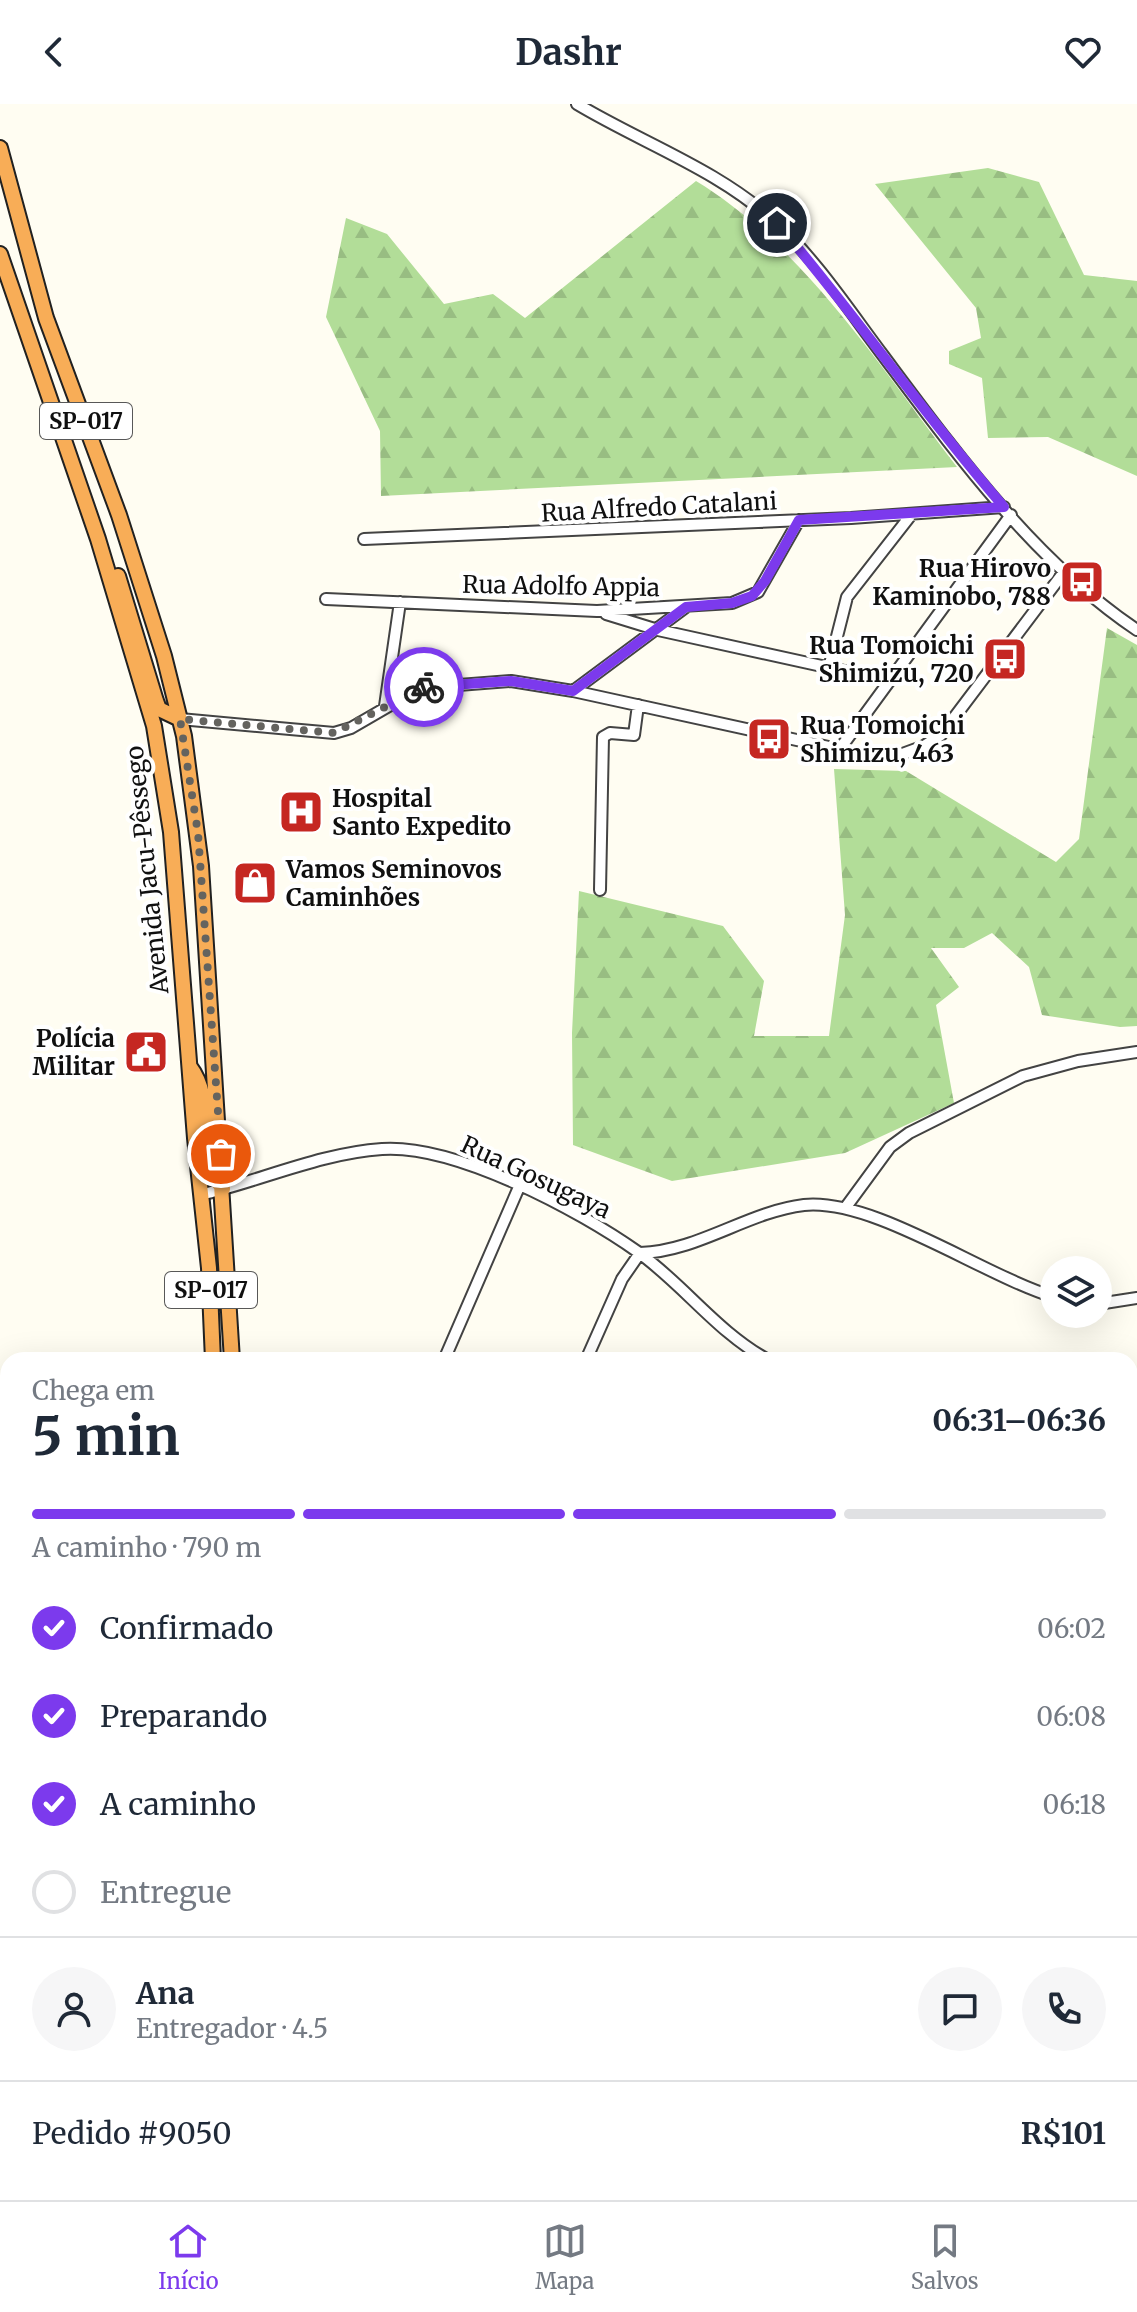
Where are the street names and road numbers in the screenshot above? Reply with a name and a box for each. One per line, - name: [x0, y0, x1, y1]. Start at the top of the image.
- road number: SP-017: [40, 403, 132, 439]
- street label: Rua Alfredo Catalani: [540, 485, 778, 529]
- street label: Rua Adolfo Appia: [462, 569, 660, 603]
- street label: Avenida Jacu-Pêssego: [119, 744, 176, 997]
- street label: Rua Gosugaya: [456, 1129, 616, 1225]
- road number: SP-017: [165, 1272, 257, 1308]

